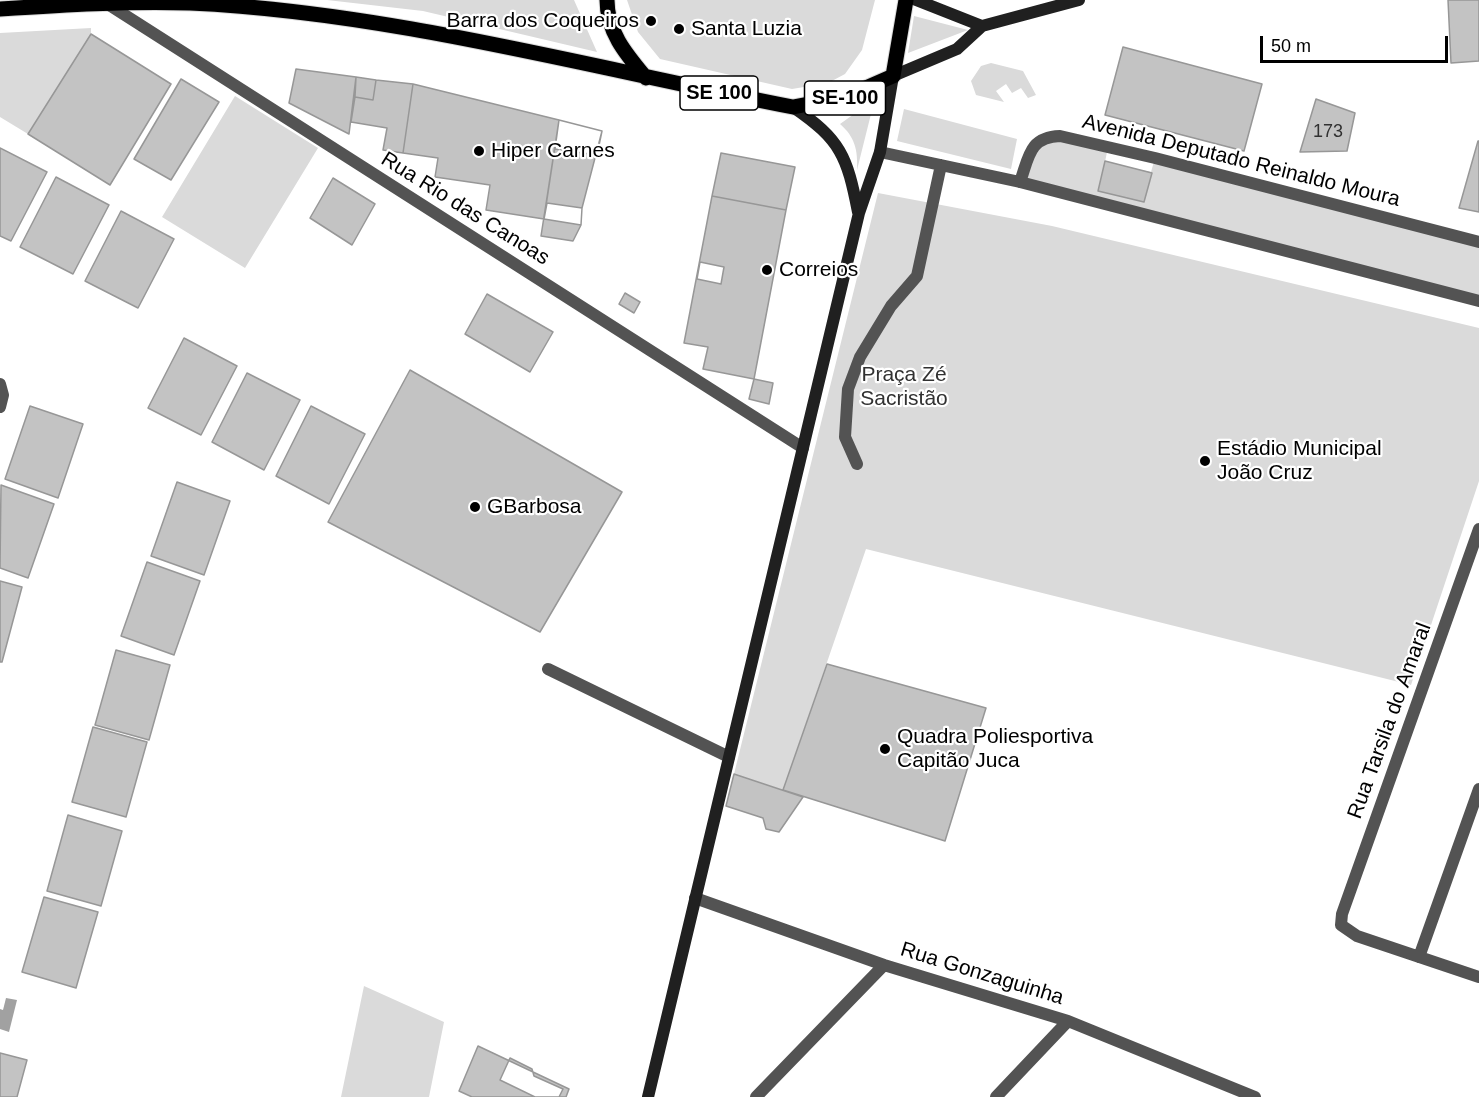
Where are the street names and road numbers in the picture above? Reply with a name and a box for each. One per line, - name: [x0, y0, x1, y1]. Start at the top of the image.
- road number: SE 100: [680, 76, 758, 110]
- road number: SE-100: [804, 81, 886, 115]
- street label: Avenida Deputado Reinaldo Moura: [1080, 109, 1402, 213]
- street label: Rua Rio das Canoas: [376, 147, 554, 271]
- street label: Rua Tarsila do Amaral: [1343, 620, 1437, 822]
- street label: Rua Gonzaguinha: [897, 937, 1067, 1011]

